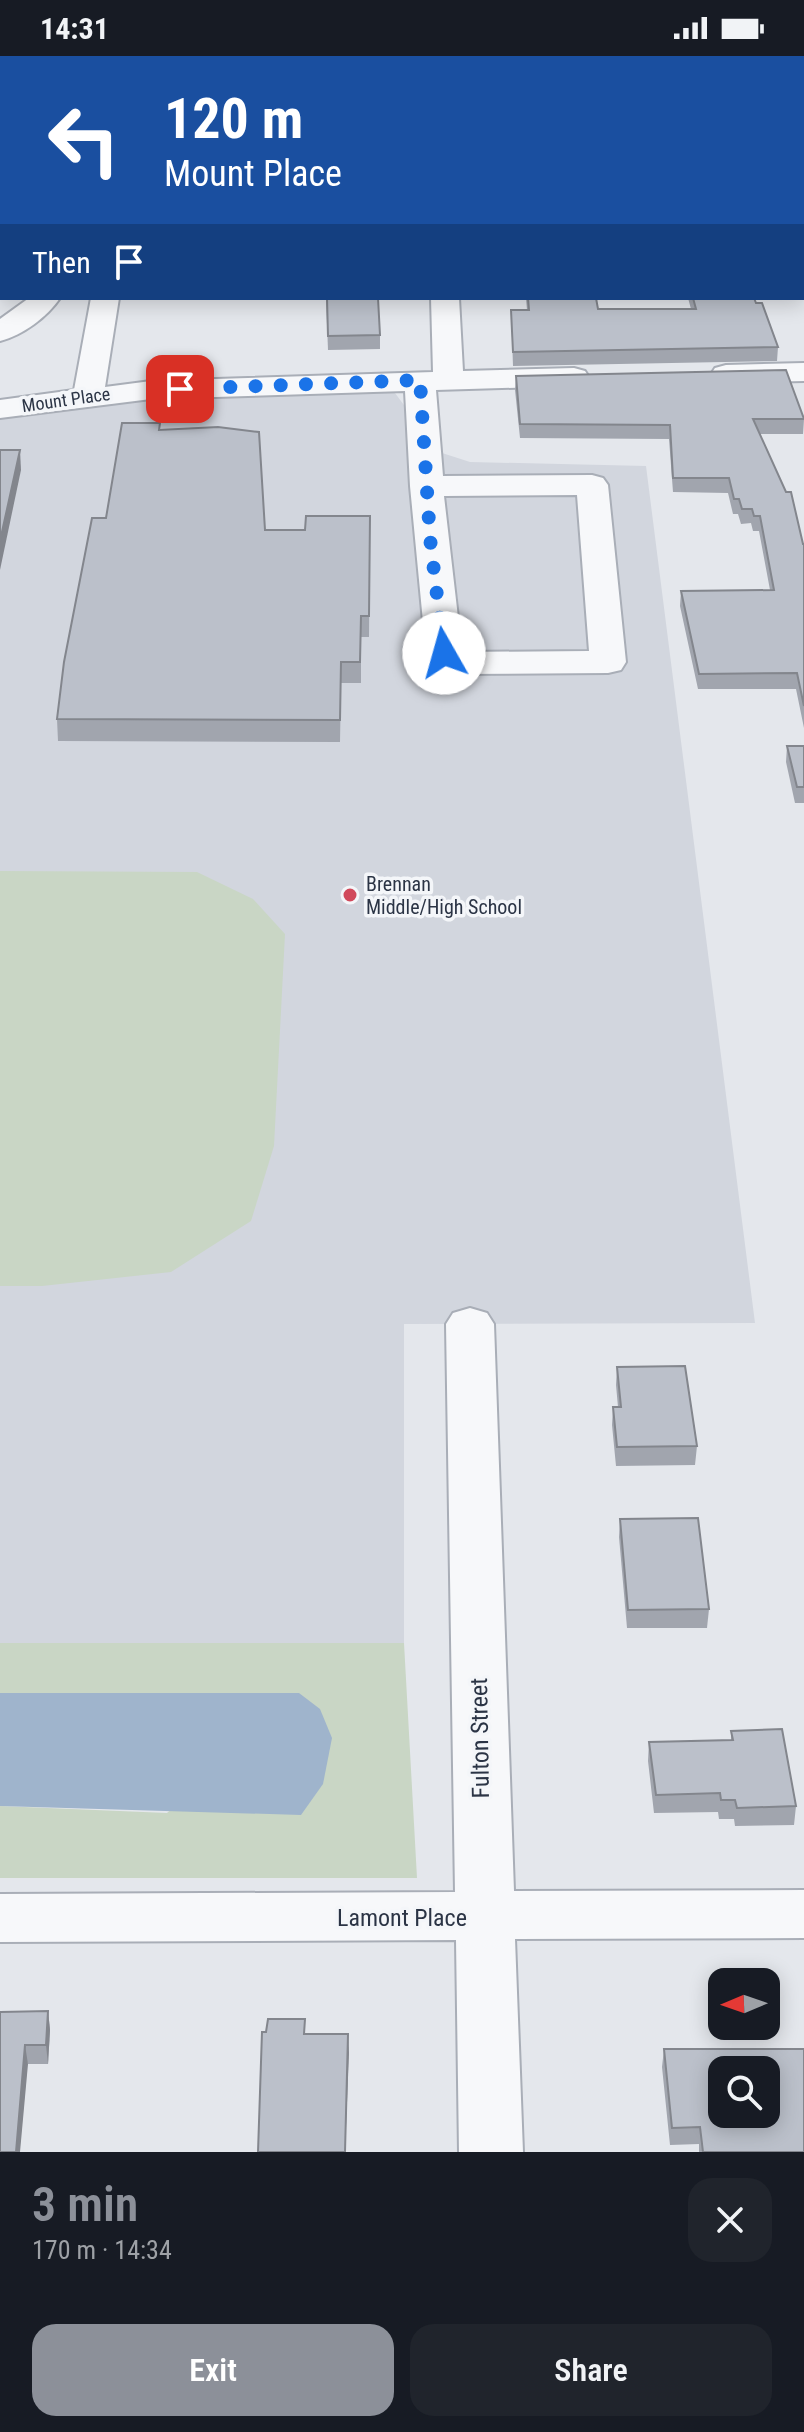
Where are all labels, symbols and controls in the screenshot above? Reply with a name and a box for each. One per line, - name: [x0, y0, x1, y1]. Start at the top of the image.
- text: 14:31: [40, 11, 109, 46]
- text: 120 m: [164, 86, 303, 152]
- icon: left: [32, 88, 136, 192]
- text: Mount Place: [164, 153, 342, 195]
- icon: arrive: [107, 240, 151, 284]
- text: Then: [32, 245, 91, 280]
- pin: [146, 355, 214, 423]
- icon: arrive: [158, 367, 202, 411]
- street label: Mount Place: [20, 383, 111, 416]
- position arrow: [402, 611, 486, 695]
- place label: Brennan Middle/High School: [366, 872, 522, 919]
- marker: Brennan Middle/High School: [341, 886, 359, 904]
- street label: Fulton Street: [465, 1677, 495, 1799]
- street label: Lamont Place: [337, 1904, 467, 1932]
- north arrow: [708, 1968, 780, 2040]
- map controls: [708, 1968, 780, 2128]
- button: search: [708, 2056, 780, 2128]
- text: 3 min: [32, 2176, 138, 2233]
- button: close: [688, 2178, 772, 2262]
- text: 170 m · 14:34: [32, 2235, 172, 2265]
- button: Exit: [32, 2324, 394, 2416]
- button: Share: [410, 2324, 772, 2416]

